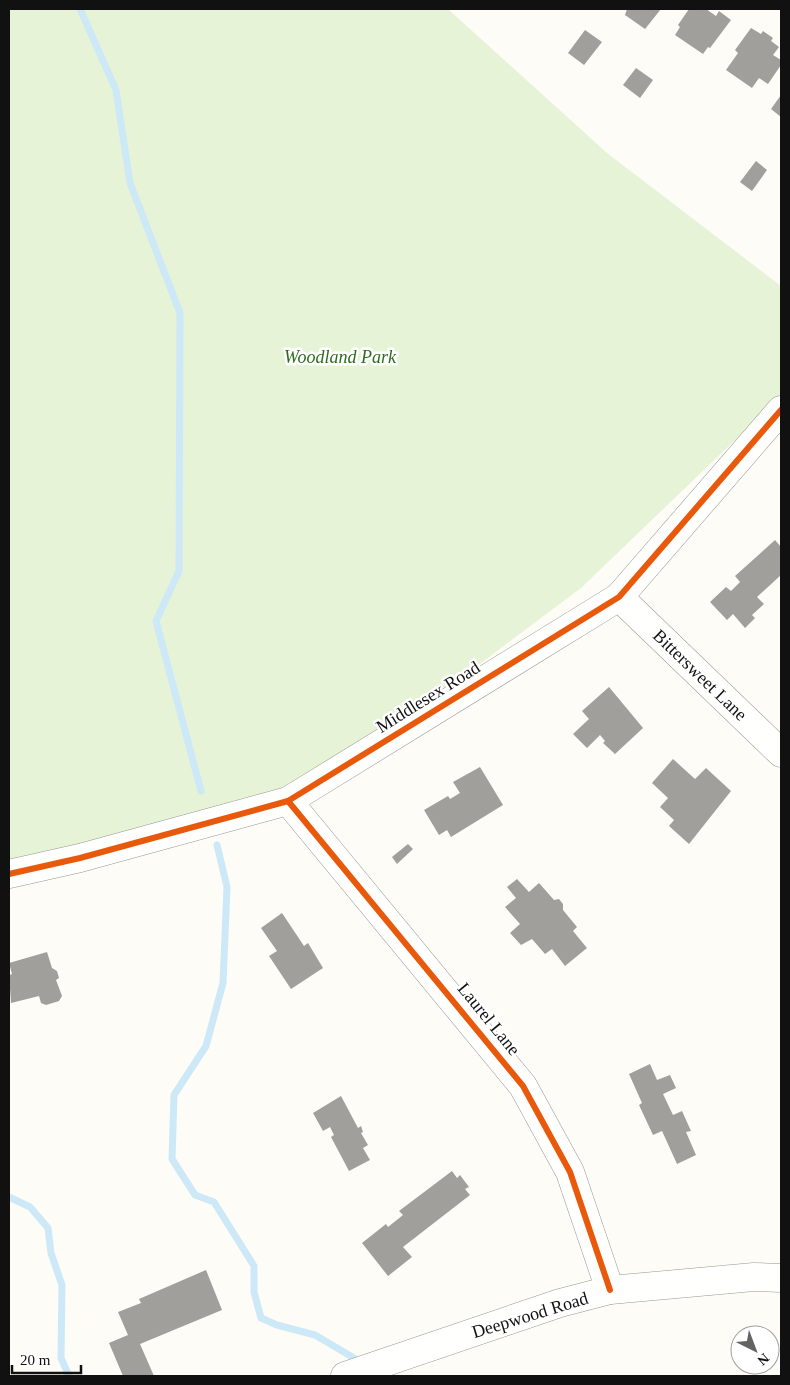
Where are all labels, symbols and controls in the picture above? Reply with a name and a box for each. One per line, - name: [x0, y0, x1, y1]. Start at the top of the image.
- park label: Woodland Park: [284, 347, 397, 367]
- street label: Bittersweet Lane: [649, 625, 751, 725]
- street label: Middlesex Road: [372, 657, 484, 737]
- street label: Laurel Lane: [454, 979, 524, 1059]
- street label: Deepwood Road: [469, 1288, 591, 1342]
- north arrow: [730, 1325, 780, 1375]
- scale bar: [12, 1342, 81, 1374]
- text: N: [755, 1350, 772, 1368]
- text: 20 m: [20, 1352, 51, 1368]

